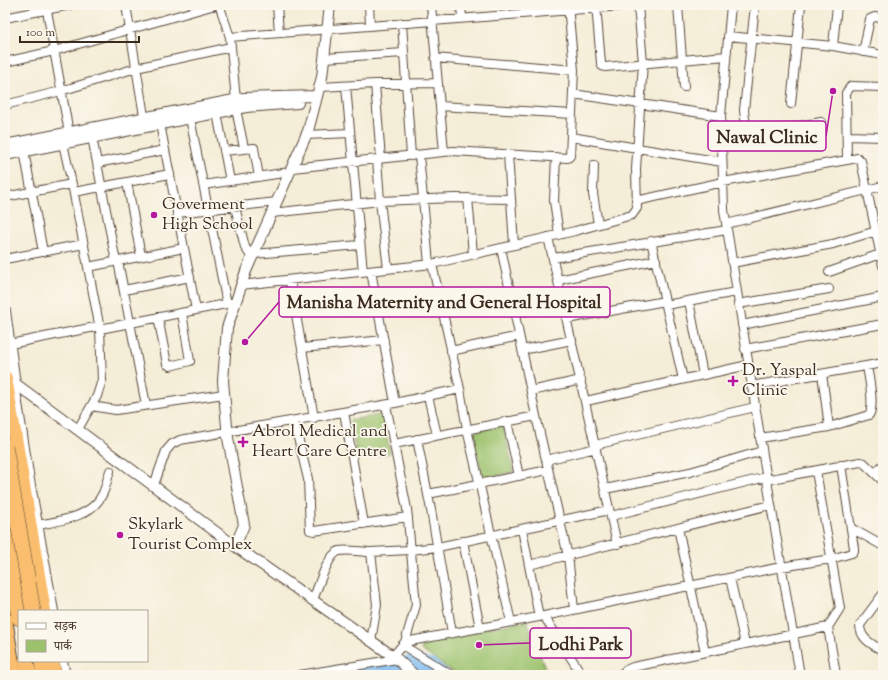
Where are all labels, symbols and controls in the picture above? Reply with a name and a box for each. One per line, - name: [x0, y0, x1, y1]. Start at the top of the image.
- scale bar: [20, 18, 139, 44]
- text: 100 m: [26, 24, 55, 42]
- callout: Nawal Clinic: [708, 121, 826, 151]
- text: Nawal Clinic: [716, 126, 819, 152]
- place label: Goverment High School: [162, 193, 253, 237]
- marker: Goverment High School: [149, 210, 159, 220]
- callout: Manisha Maternity and General Hospital: [279, 287, 610, 317]
- text: Manisha Maternity and General Hospital: [286, 291, 603, 317]
- place label: Dr. Yaspal Clinic: [742, 359, 817, 403]
- marker: Dr. Yaspal Clinic: [727, 375, 739, 387]
- place label: Abrol Medical and Heart Care Centre: [252, 420, 388, 464]
- marker: Abrol Medical and Heart Care Centre: [237, 436, 249, 448]
- place label: Skylark Tourist Complex: [128, 513, 252, 557]
- marker: Skylark Tourist Complex: [115, 530, 125, 540]
- legend: [18, 610, 148, 662]
- text: सड़क: [53, 618, 78, 636]
- callout: Lodhi Park: [530, 628, 631, 658]
- text: Lodhi Park: [539, 633, 624, 659]
- text: पार्क: [53, 638, 73, 656]

